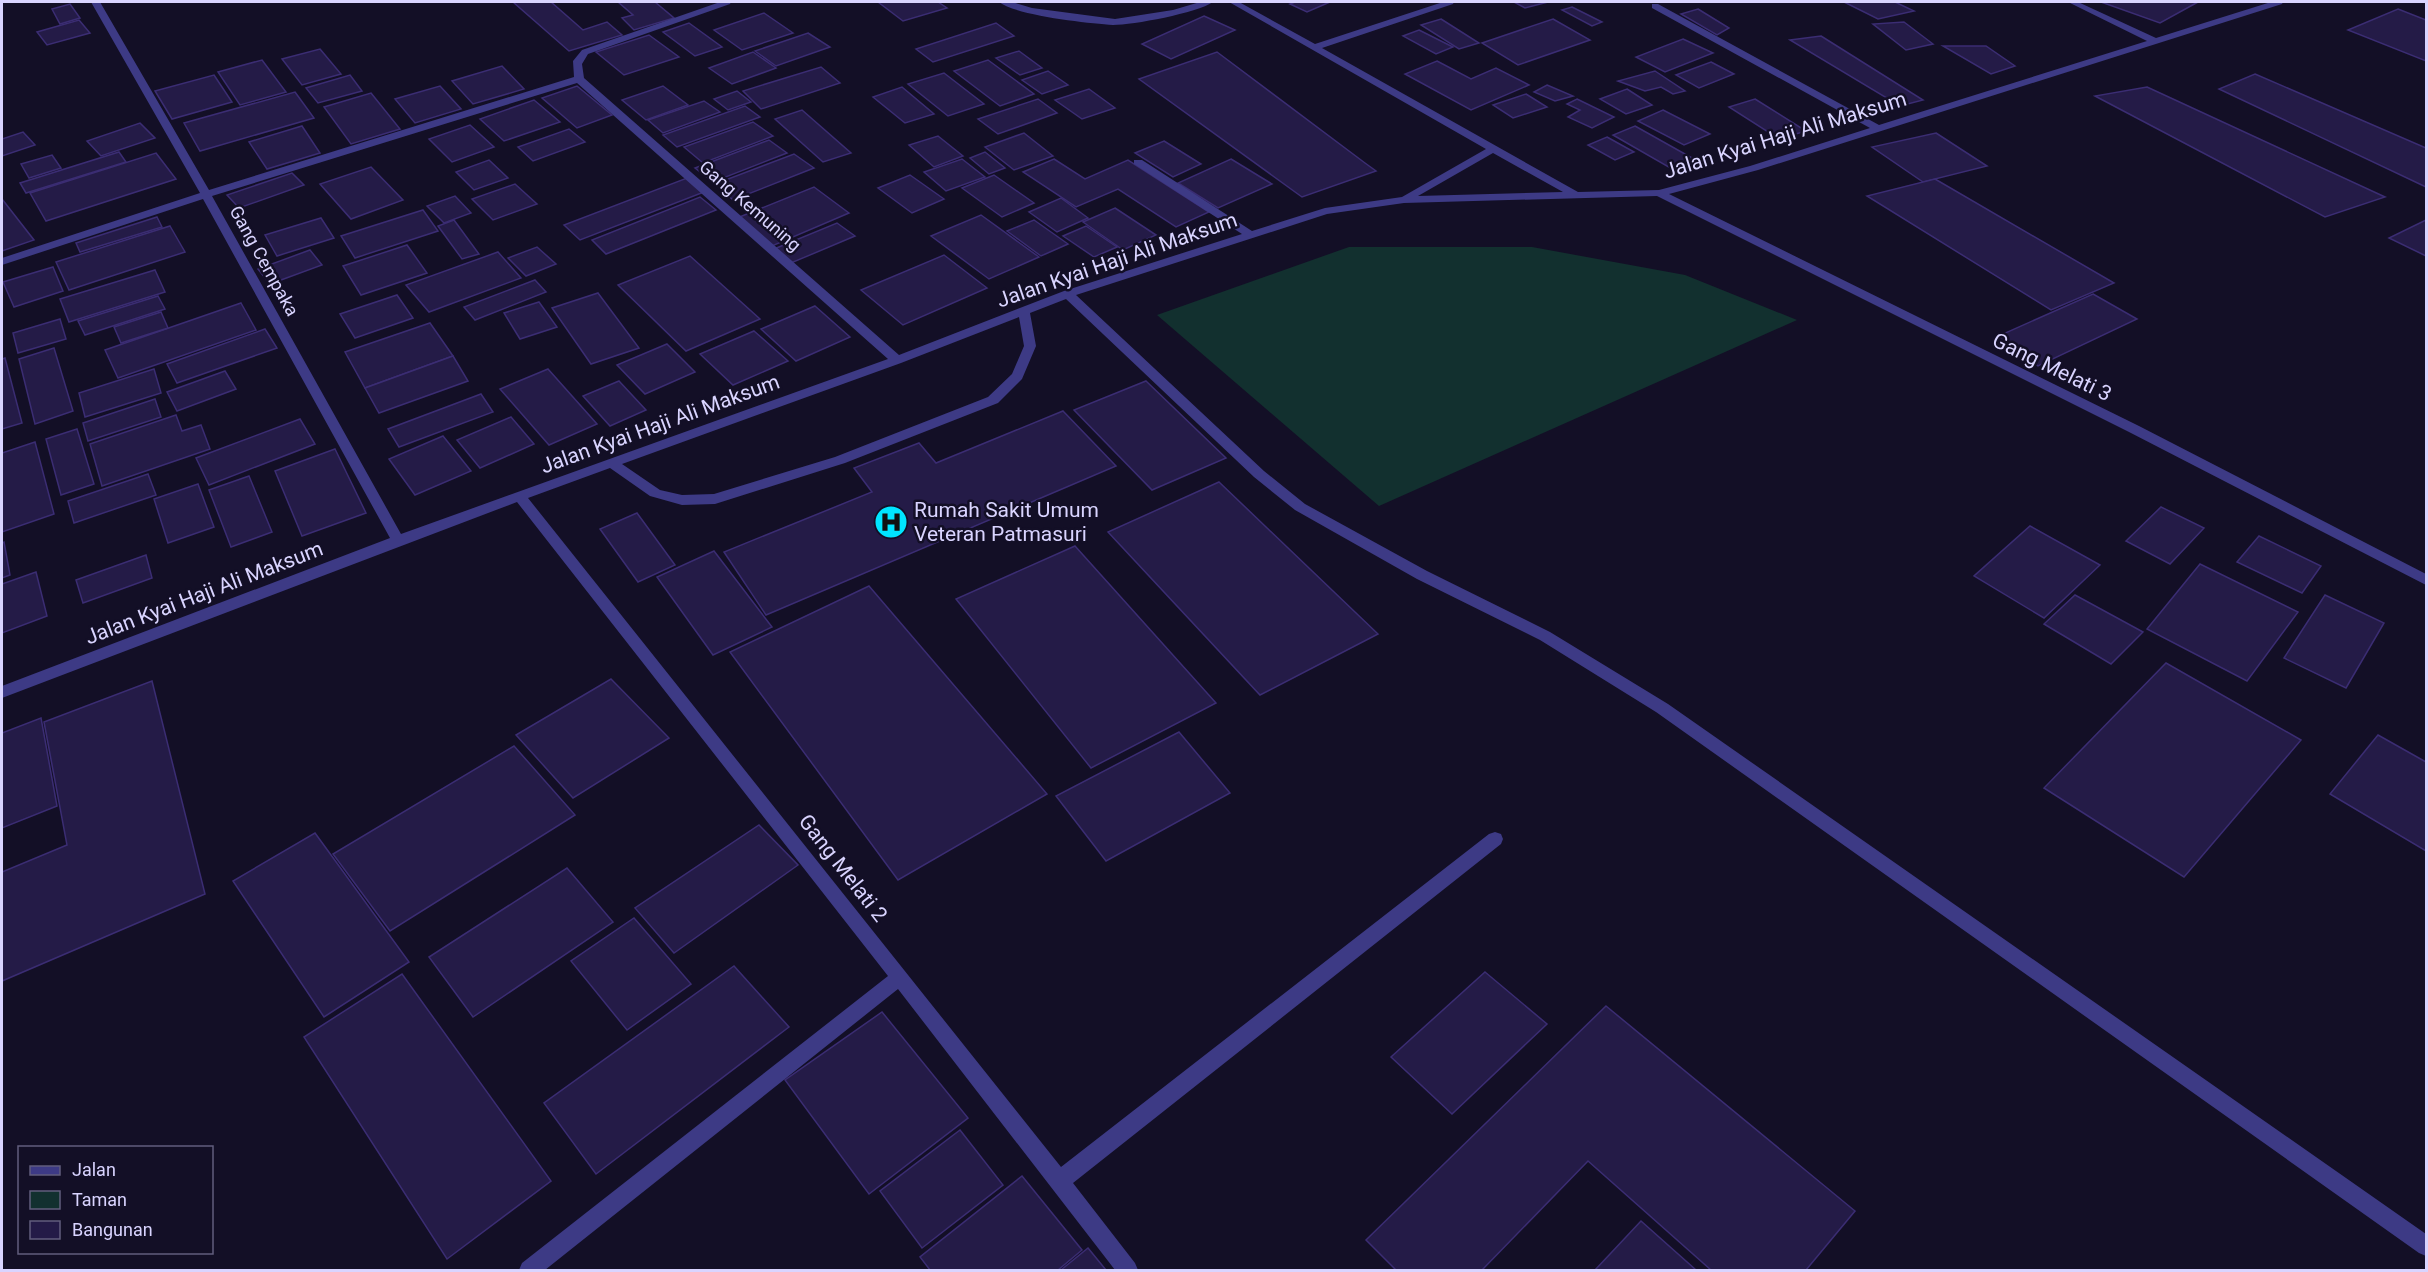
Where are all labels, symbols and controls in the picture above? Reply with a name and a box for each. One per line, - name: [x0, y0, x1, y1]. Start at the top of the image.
- street label: Jalan Kyai Haji Ali Maksum: [1661, 87, 1909, 183]
- street label: Gang Kemuning: [695, 156, 805, 255]
- street label: Gang Cempaka: [226, 202, 303, 319]
- street label: Jalan Kyai Haji Ali Maksum: [994, 208, 1240, 312]
- street label: Gang Melati 3: [1989, 328, 2115, 406]
- street label: Jalan Kyai Haji Ali Maksum: [537, 370, 783, 478]
- place label: Rumah Sakit Umum Veteran Patmasuri: [914, 498, 1099, 546]
- hospital icon: Rumah Sakit Umum Veteran Patmasuri: [873, 504, 909, 540]
- street label: Jalan Kyai Haji Ali Maksum: [82, 537, 326, 649]
- street label: Gang Melati 2: [794, 810, 892, 926]
- legend: [18, 1146, 213, 1254]
- text: Jalan: [72, 1159, 116, 1180]
- text: Taman: [72, 1189, 127, 1210]
- text: Bangunan: [72, 1219, 153, 1240]

